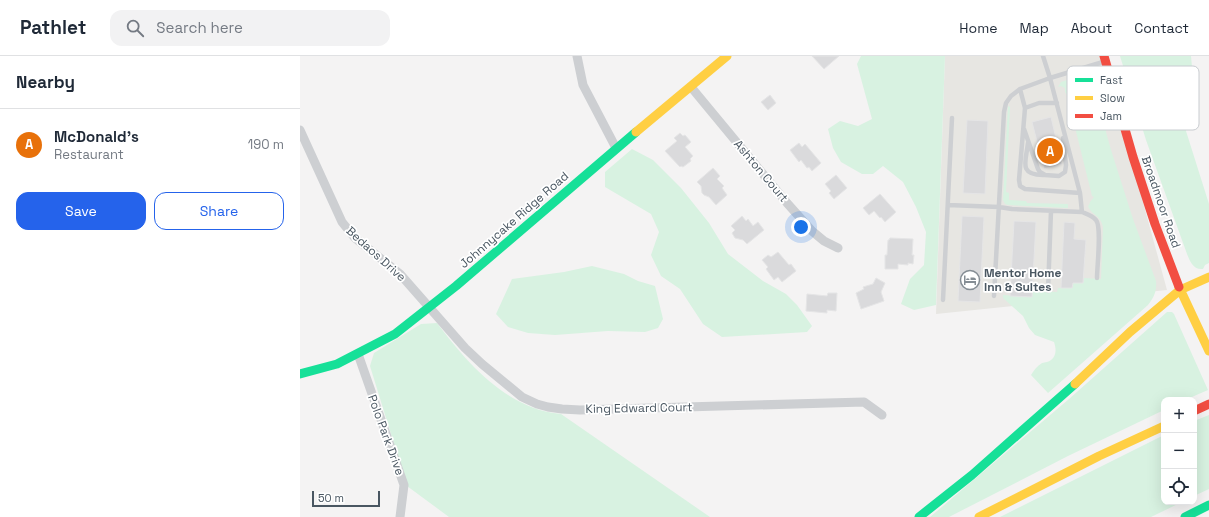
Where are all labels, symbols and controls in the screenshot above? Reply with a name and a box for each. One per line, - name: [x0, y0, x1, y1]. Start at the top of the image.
- search box: [110, 10, 390, 46]
- text: Pathlet: [20, 15, 86, 40]
- icon: search: [124, 17, 146, 39]
- text: Search here: [156, 18, 243, 37]
- text: Home: [959, 19, 997, 37]
- text: Map: [1019, 19, 1049, 37]
- text: About: [1071, 19, 1112, 37]
- text: Contact: [1134, 19, 1189, 37]
- legend: [1067, 66, 1199, 130]
- text: Nearby: [16, 71, 75, 93]
- text: Fast: [1100, 73, 1123, 87]
- text: Slow: [1100, 91, 1125, 105]
- text: Jam: [1100, 109, 1122, 123]
- text: McDonald's: [54, 127, 139, 146]
- text: A: [25, 136, 33, 153]
- text: 190 m: [248, 136, 284, 153]
- street label: Ashton Court: [730, 136, 792, 206]
- pin: A: [1037, 136, 1063, 166]
- text: Restaurant: [54, 146, 124, 163]
- street label: Broadmoor Road: [1138, 154, 1184, 250]
- street label: Johnnycake Ridge Road: [456, 168, 572, 272]
- button: Save: [16, 192, 146, 230]
- button: Share: [154, 192, 284, 230]
- your location: [791, 217, 811, 237]
- street label: Bedaos Drive: [343, 223, 409, 285]
- place label: Mentor Home Inn & Suites: [984, 265, 1062, 295]
- hotel icon: Mentor Home Inn & Suites: [959, 269, 981, 291]
- street label: Polo Park Drive: [364, 392, 408, 478]
- map controls: [1161, 397, 1197, 505]
- button: +: [1161, 397, 1197, 433]
- street label: King Edward Court: [585, 399, 693, 417]
- button: −: [1161, 433, 1197, 469]
- button: locate: [1161, 469, 1197, 505]
- scale bar: [312, 489, 380, 508]
- text: 50 m: [318, 491, 344, 505]

